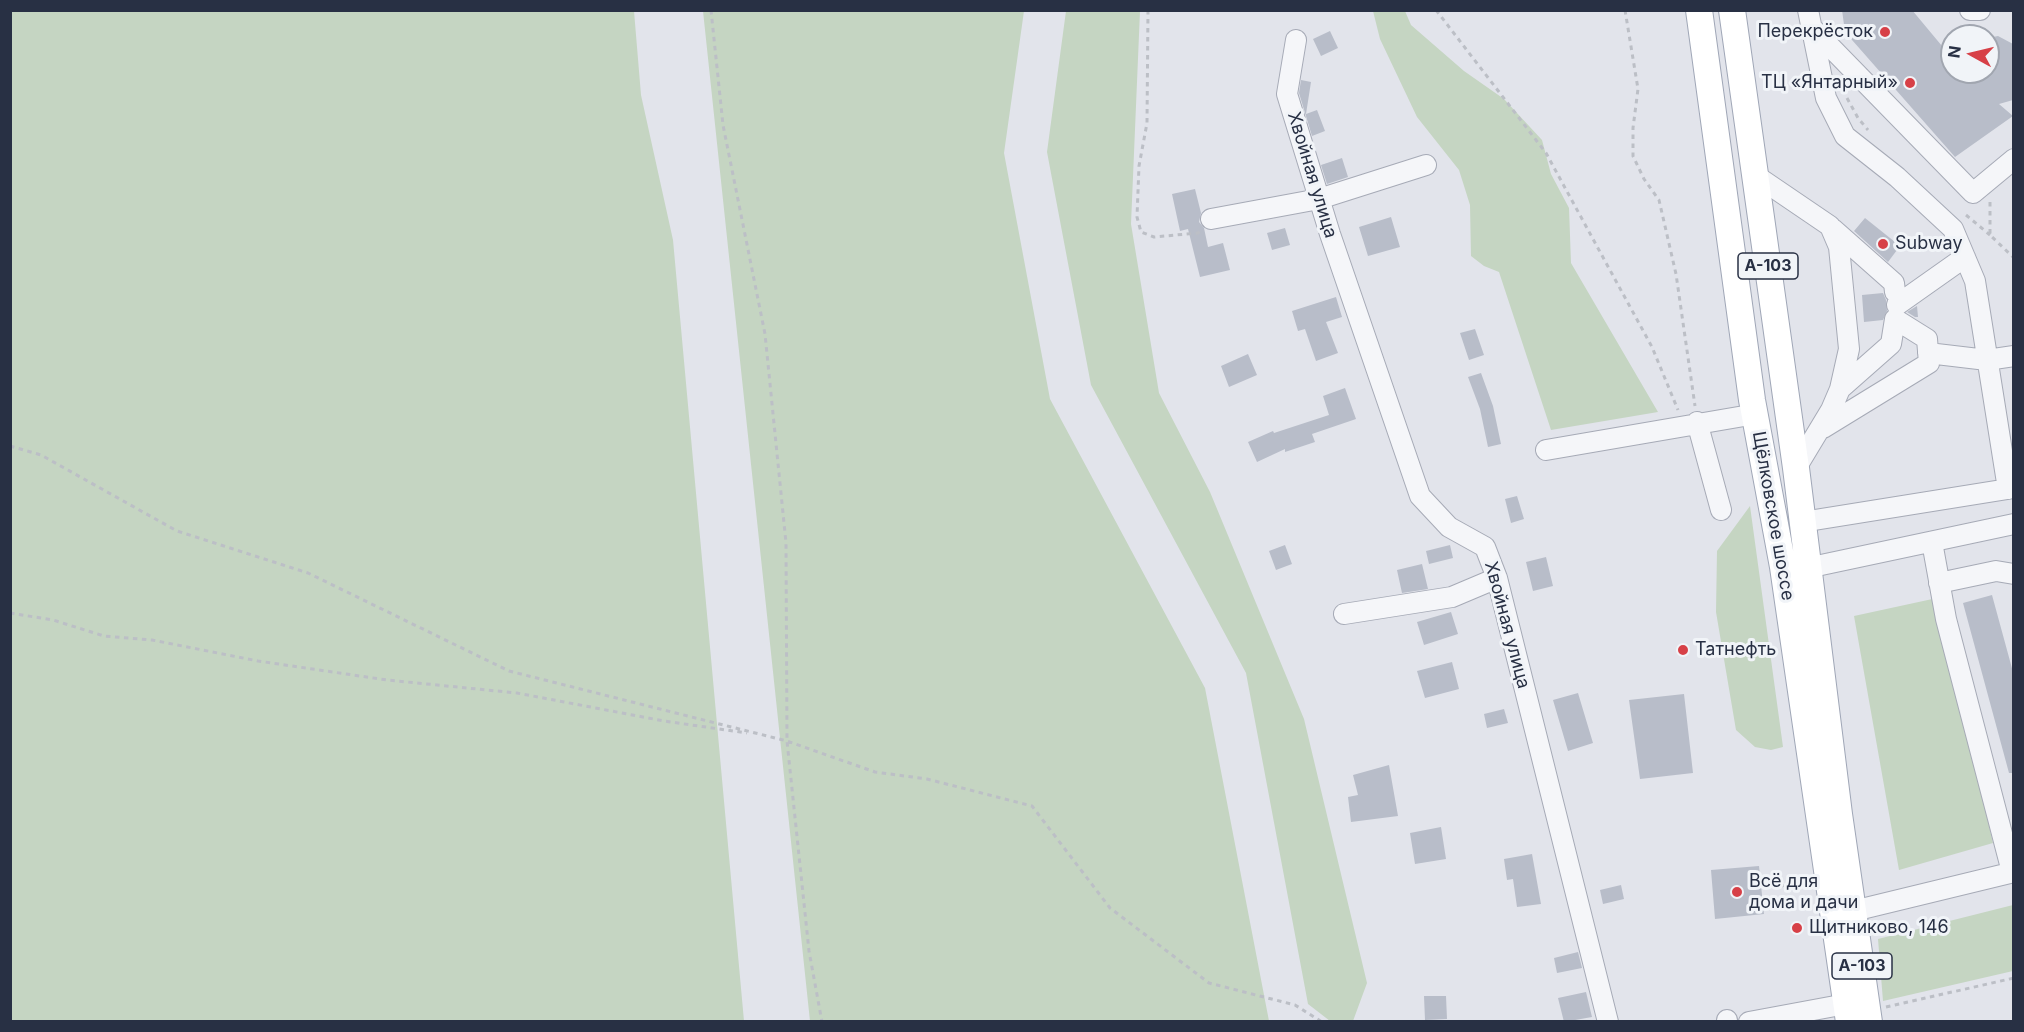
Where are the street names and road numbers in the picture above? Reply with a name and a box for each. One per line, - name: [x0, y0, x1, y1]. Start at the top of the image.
- street label: Хвойная улица: [1283, 109, 1341, 241]
- road number: А-103: [1738, 253, 1798, 279]
- street label: Щёлковское шоссе: [1747, 430, 1799, 602]
- street label: Хвойная улица: [1480, 559, 1534, 691]
- road number: А-103: [1832, 953, 1892, 979]

